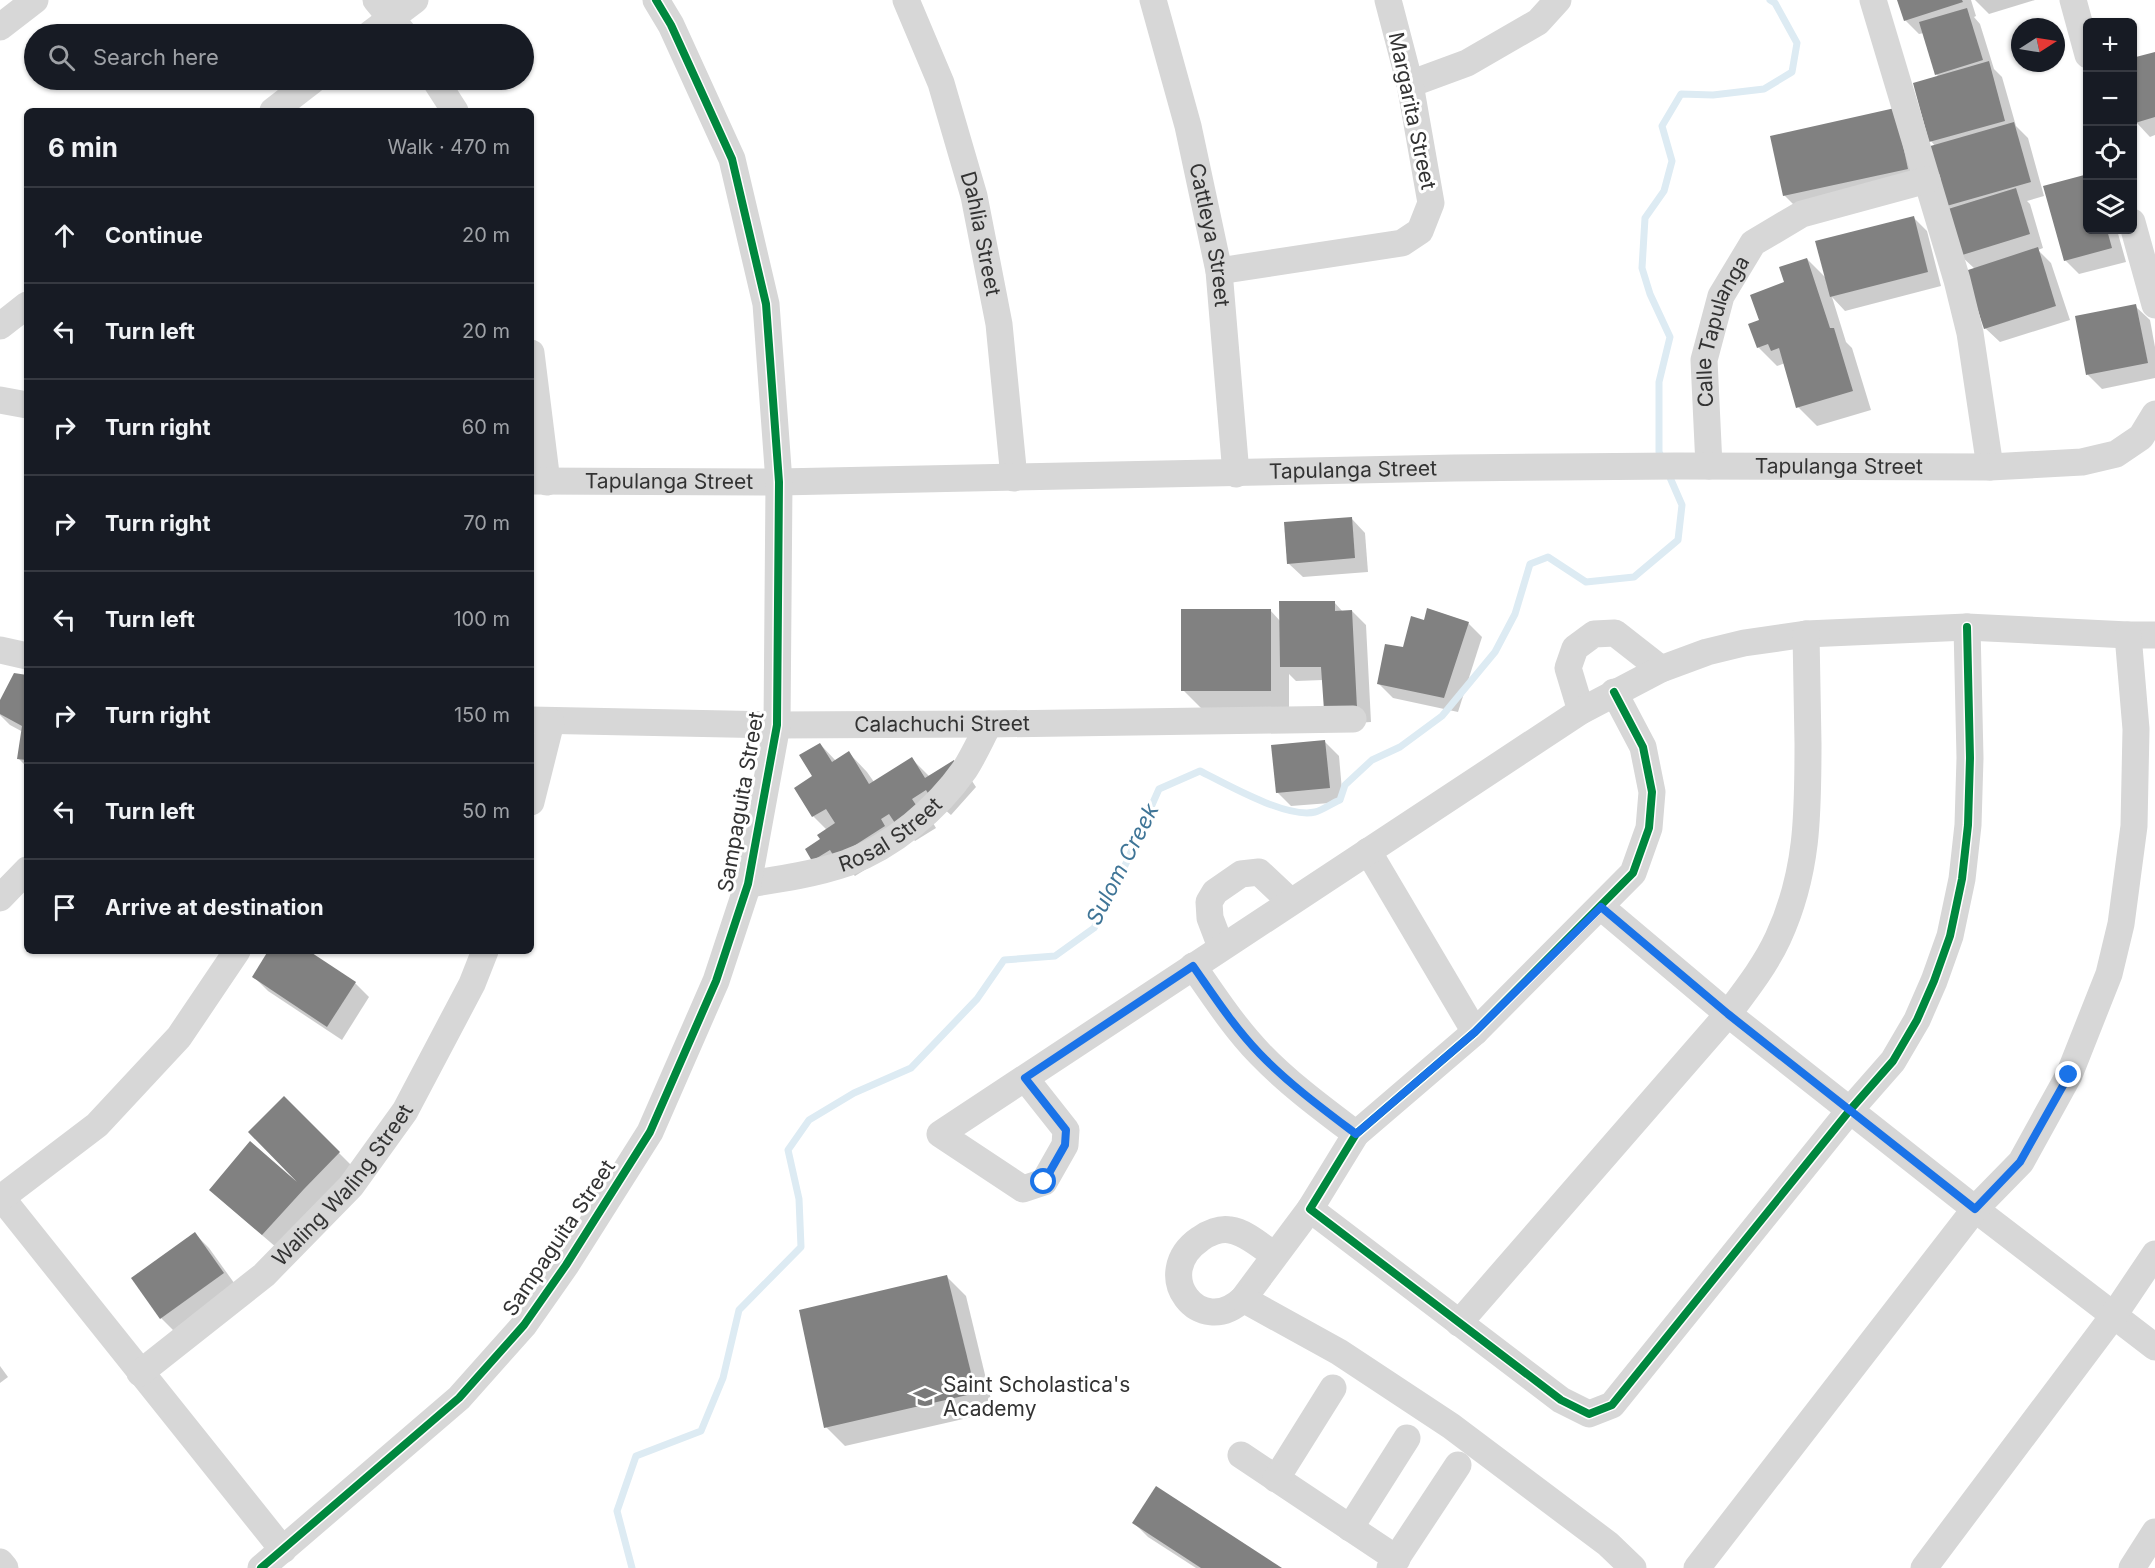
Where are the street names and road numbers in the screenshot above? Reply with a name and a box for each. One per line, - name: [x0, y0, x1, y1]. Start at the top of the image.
- street label: Margarita Street: [1384, 30, 1441, 192]
- street label: Cattleya Street: [1184, 161, 1235, 308]
- street label: Dahlia Street: [955, 168, 1006, 298]
- street label: Calle Tapulanga: [1691, 251, 1755, 408]
- street label: Tapulanga Street: [1755, 453, 1923, 479]
- street label: Tapulanga Street: [1268, 455, 1437, 484]
- street label: Tapulanga Street: [585, 468, 753, 494]
- street label: Sampaguita Street: [712, 710, 769, 894]
- street label: Calachuchi Street: [854, 710, 1030, 737]
- street label: Rosal Street: [835, 792, 947, 877]
- street label: Waling Waling Street: [267, 1100, 418, 1271]
- street label: Sampaguita Street: [497, 1155, 620, 1320]

